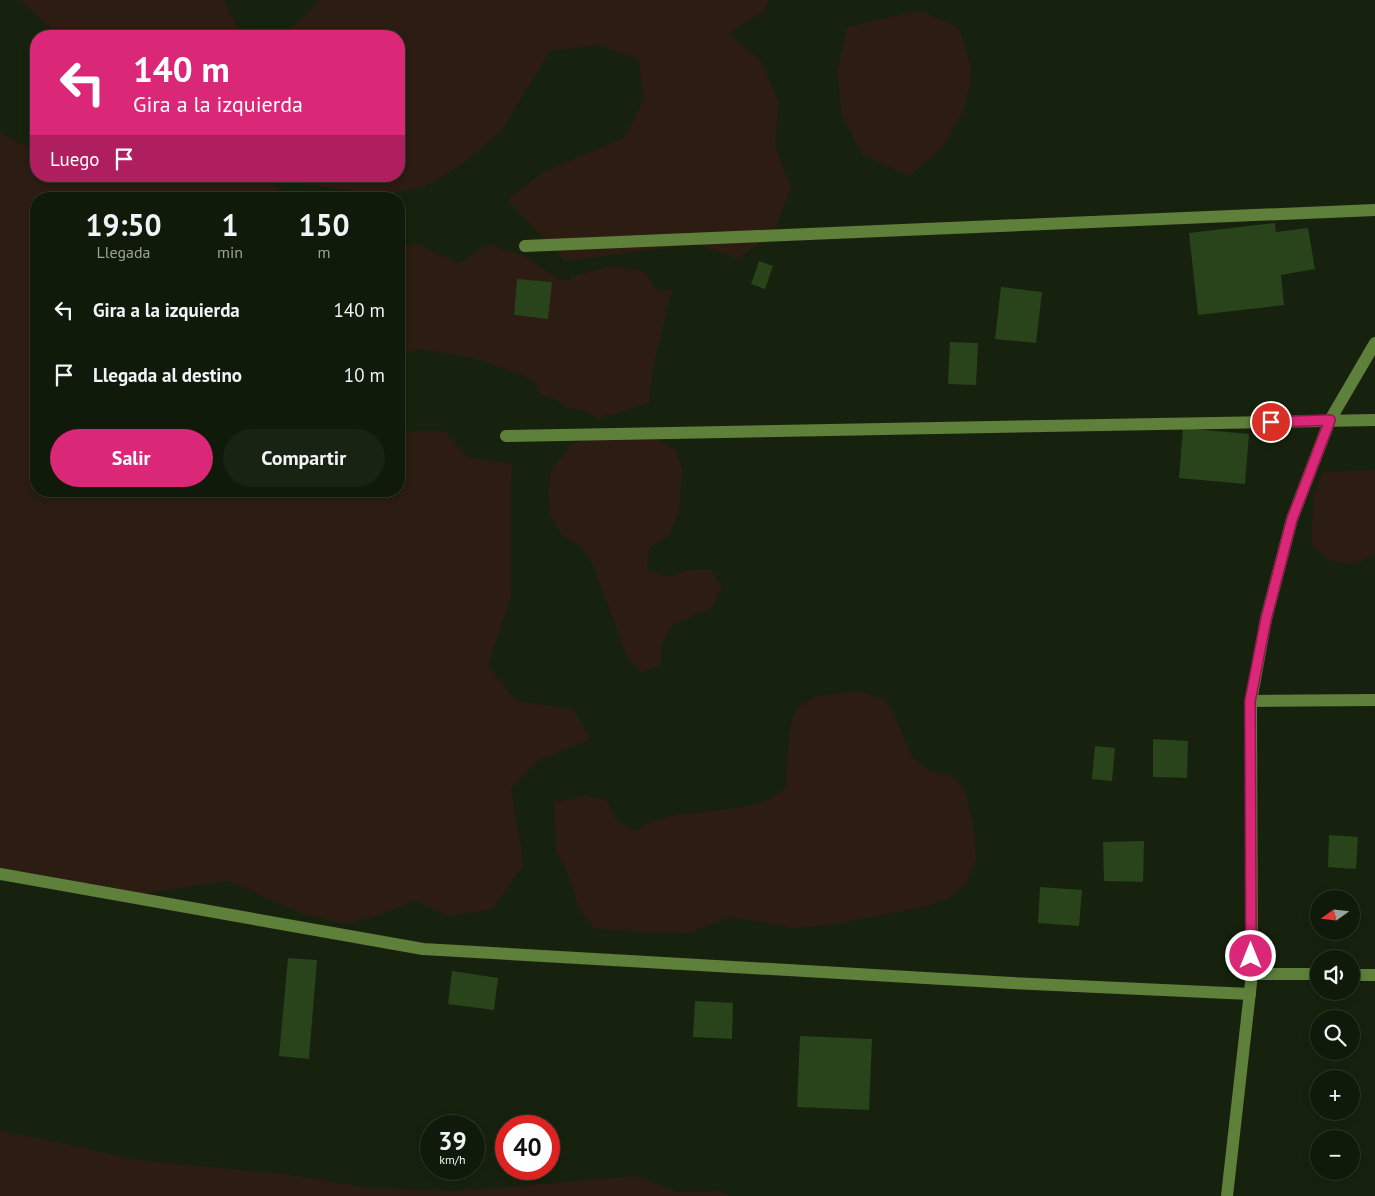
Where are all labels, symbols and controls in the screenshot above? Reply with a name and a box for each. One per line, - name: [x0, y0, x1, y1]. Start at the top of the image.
- text: 140 m: [133, 46, 230, 92]
- icon: left: [50, 50, 115, 115]
- text: Gira a la izquierda: [133, 90, 303, 118]
- icon: arrive: [110, 145, 138, 173]
- text: Luego: [50, 147, 100, 171]
- text: 19:50: [85, 205, 162, 244]
- text: 1: [222, 205, 239, 244]
- text: 150: [298, 205, 350, 244]
- text: Llegada: [97, 242, 150, 262]
- text: min: [217, 242, 243, 262]
- text: m: [318, 242, 331, 262]
- icon: left: [50, 296, 78, 324]
- text: Gira a la izquierda: [93, 298, 240, 322]
- text: 140 m: [333, 298, 385, 322]
- icon: arrive: [50, 361, 78, 389]
- text: Llegada al destino: [93, 363, 242, 387]
- text: 10 m: [344, 363, 385, 387]
- pin: [1250, 401, 1292, 443]
- icon: arrive: [1257, 408, 1285, 436]
- button: Salir: [50, 429, 213, 487]
- button: Compartir: [223, 429, 385, 487]
- north arrow: [1310, 890, 1360, 940]
- map controls: [1310, 890, 1360, 1180]
- position arrow: [1224, 929, 1276, 981]
- button: sound: [1310, 950, 1360, 1000]
- button: search: [1310, 1010, 1360, 1060]
- button: +: [1310, 1070, 1360, 1120]
- speed limit sign: 40: [495, 1115, 560, 1180]
- text: 39: [438, 1125, 467, 1157]
- button: −: [1310, 1130, 1360, 1180]
- text: km/h: [439, 1152, 466, 1167]

